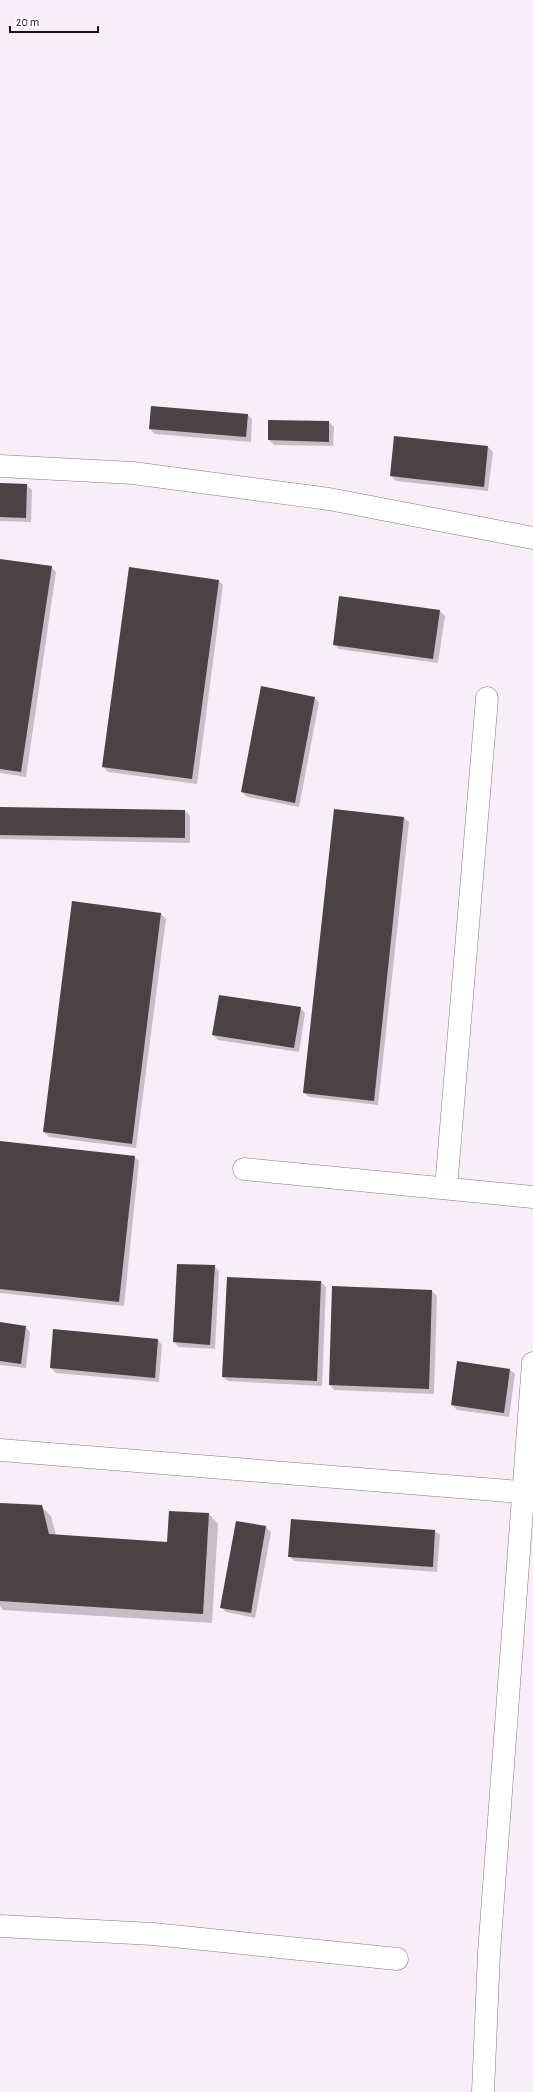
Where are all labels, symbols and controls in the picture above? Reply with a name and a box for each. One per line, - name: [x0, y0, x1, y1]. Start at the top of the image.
- scale bar: [10, 8, 98, 34]
- text: 20 m: [16, 16, 39, 28]

